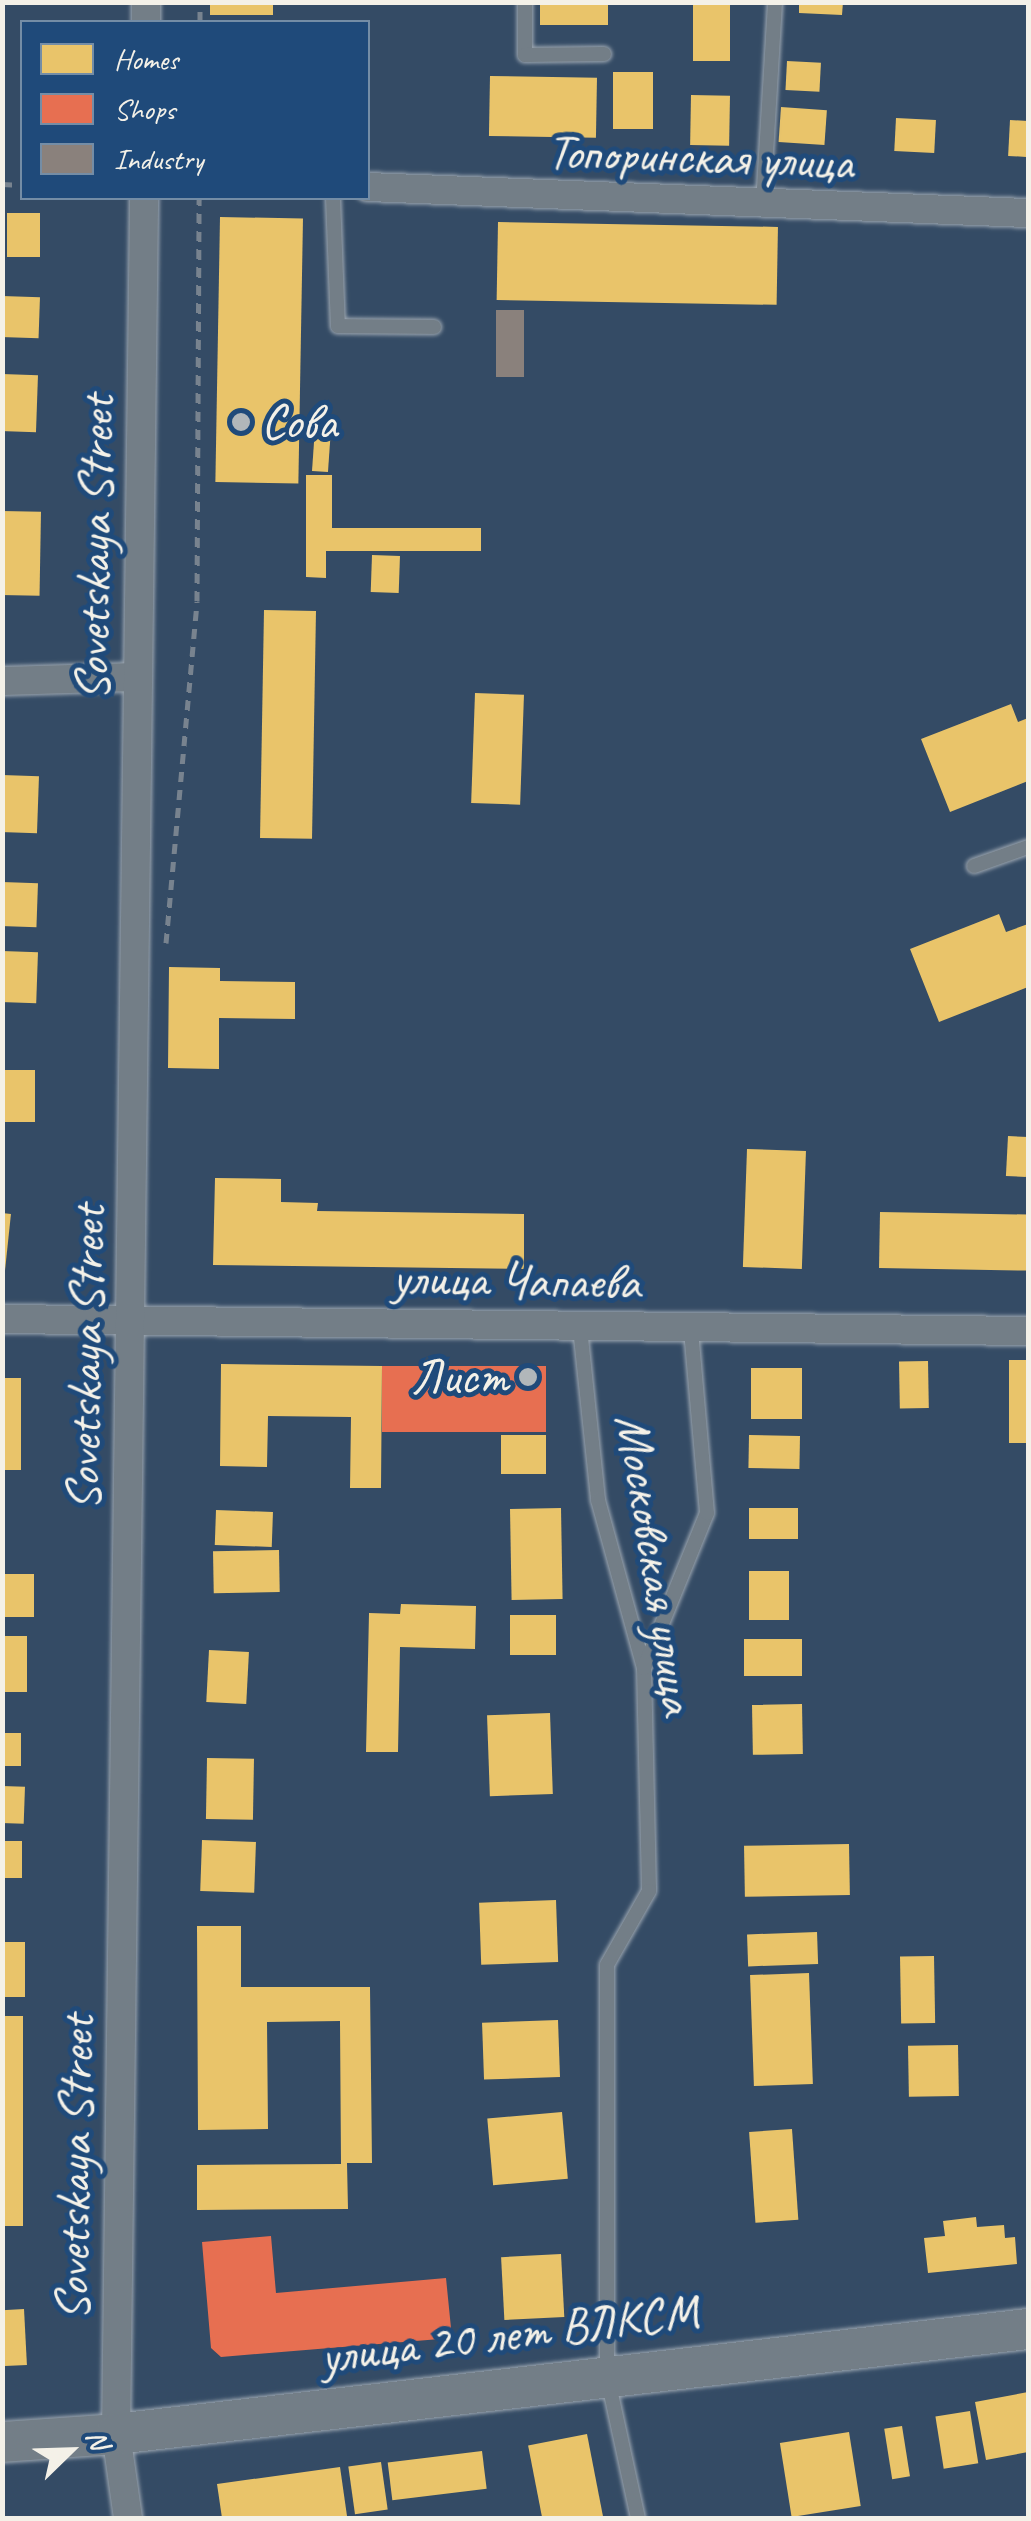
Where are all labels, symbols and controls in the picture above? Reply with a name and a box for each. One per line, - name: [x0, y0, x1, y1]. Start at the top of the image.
- legend: [20, 20, 370, 200]
- text: Homes: [114, 40, 178, 78]
- text: Shops: [114, 90, 175, 128]
- street label: Топоринская улица: [544, 122, 856, 192]
- text: Industry: [114, 140, 203, 178]
- place label: Сова: [261, 392, 337, 452]
- street label: Sovetskaya Street: [61, 394, 127, 702]
- marker: Сова: [230, 411, 252, 433]
- street label: Sovetskaya Street: [52, 1204, 118, 1512]
- street label: улица Чапаева: [391, 1248, 641, 1312]
- place label: Лист: [411, 1347, 508, 1407]
- marker: Лист: [517, 1366, 539, 1388]
- street label: Московская улица: [602, 1409, 710, 1719]
- street label: Sovetskaya Street: [41, 2014, 107, 2322]
- street label: улица 20 лет ВЛКСМ: [317, 2281, 701, 2387]
- north arrow: [20, 2401, 120, 2501]
- text: N: [79, 2424, 118, 2454]

